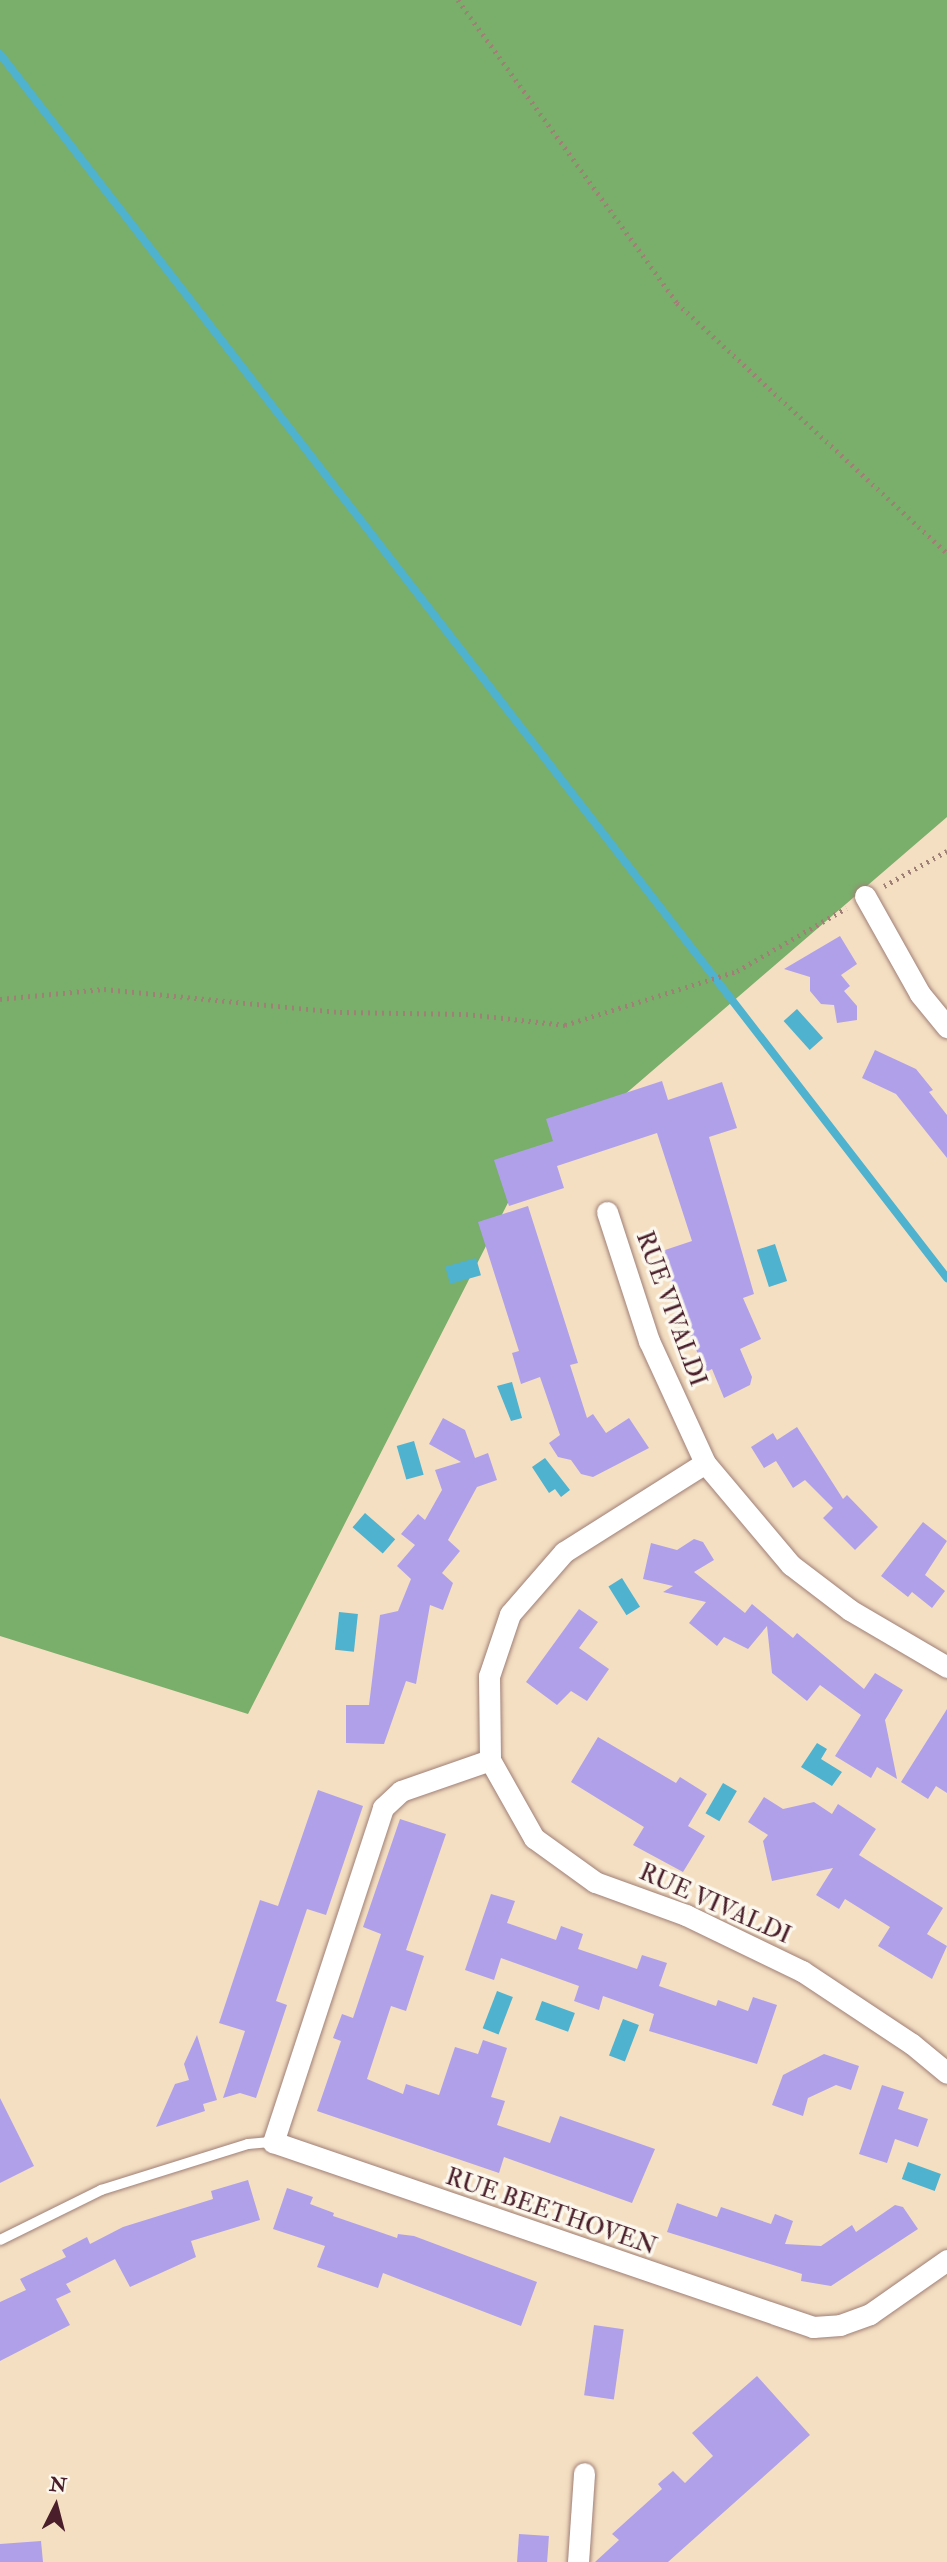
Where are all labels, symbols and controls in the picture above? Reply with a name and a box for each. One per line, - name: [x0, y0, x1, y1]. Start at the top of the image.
- street label: RUE VIVALDI: [630, 1227, 712, 1391]
- street label: RUE VIVALDI: [635, 1858, 795, 1950]
- street label: RUE BEETHOVEN: [442, 2162, 660, 2262]
- north arrow: [21, 2471, 91, 2541]
- text: N: [48, 2472, 68, 2498]

